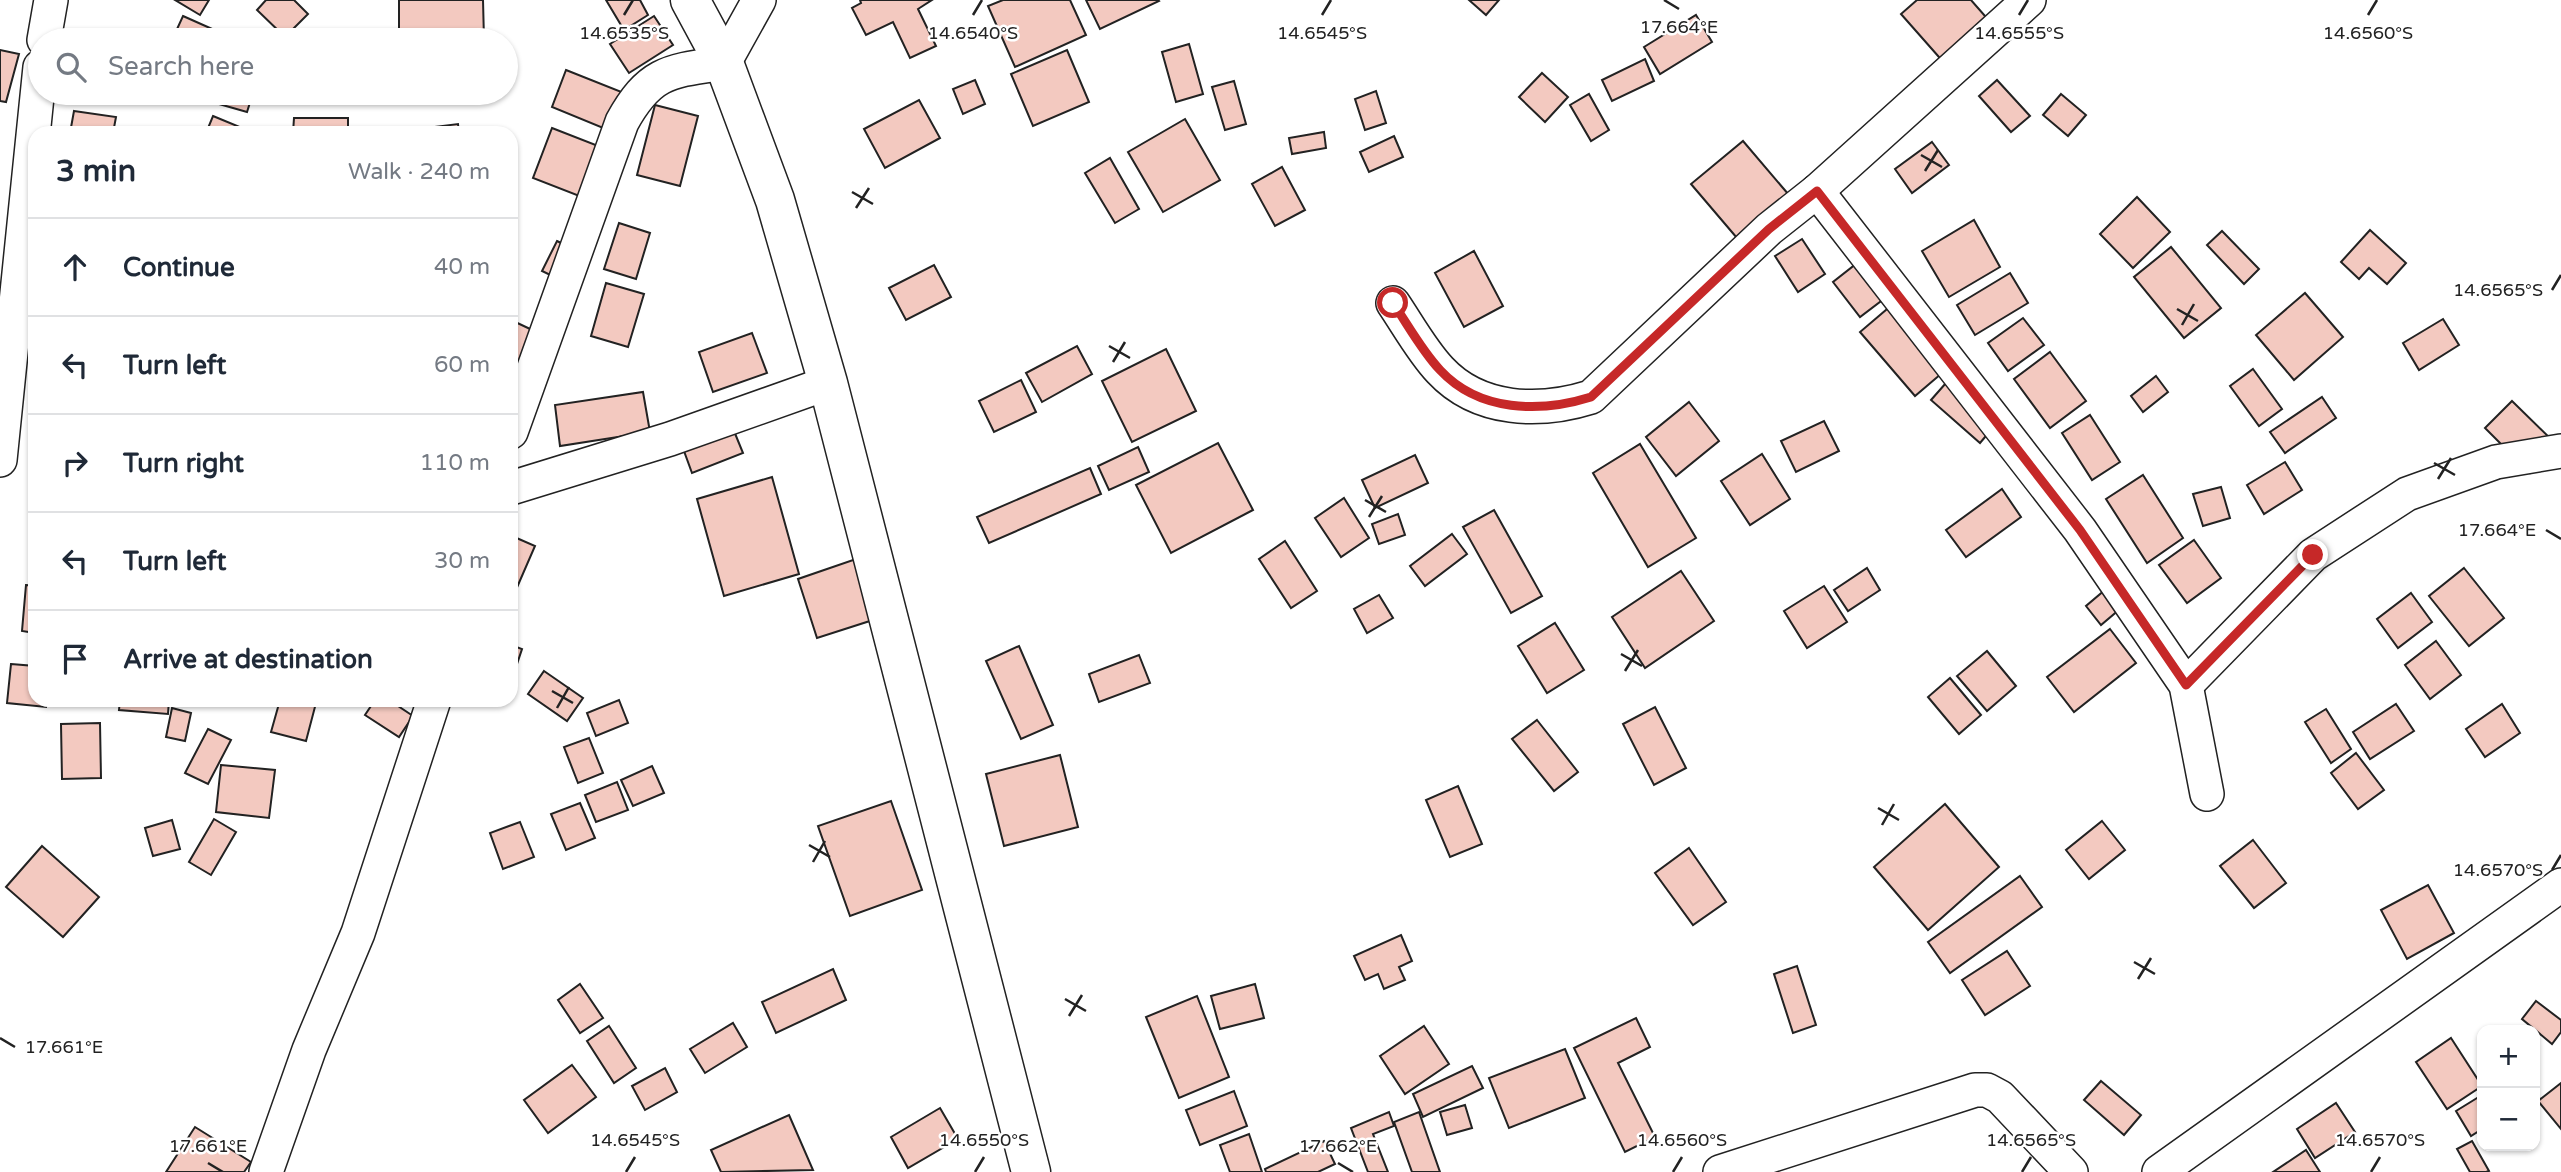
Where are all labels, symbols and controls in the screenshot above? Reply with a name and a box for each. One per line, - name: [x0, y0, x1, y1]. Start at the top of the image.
- text: 17.664°E: [1640, 16, 1718, 38]
- text: 14.6535°S: [579, 22, 669, 44]
- text: 14.6540°S: [928, 22, 1018, 44]
- text: 14.6545°S: [1277, 22, 1367, 44]
- text: 14.6555°S: [1974, 22, 2064, 44]
- text: 14.6560°S: [2323, 22, 2413, 44]
- search box: [28, 28, 518, 105]
- icon: search: [52, 48, 90, 86]
- text: Search here: [108, 51, 254, 82]
- text: 3 min: [56, 153, 136, 190]
- text: Walk · 240 m: [348, 158, 490, 186]
- icon: ahead: [56, 248, 94, 286]
- text: Continue: [123, 252, 235, 283]
- text: 40 m: [434, 253, 490, 281]
- text: 14.6565°S: [2453, 279, 2543, 301]
- route start: [1377, 287, 1408, 318]
- icon: left: [56, 346, 94, 384]
- text: Turn left: [123, 350, 226, 381]
- text: 60 m: [434, 351, 490, 379]
- icon: right: [56, 444, 94, 482]
- text: Turn right: [123, 448, 244, 479]
- text: 110 m: [420, 449, 490, 477]
- text: 17.664°E: [2458, 519, 2536, 541]
- route end: [2297, 539, 2328, 570]
- icon: left: [56, 542, 94, 580]
- text: Turn left: [123, 546, 226, 577]
- text: 30 m: [434, 547, 490, 575]
- icon: arrive: [56, 640, 94, 678]
- text: Arrive at destination: [123, 644, 373, 675]
- text: 14.6570°S: [2453, 859, 2543, 881]
- map controls: [2477, 1025, 2540, 1151]
- button: +: [2477, 1025, 2540, 1088]
- text: 17.661°E: [25, 1036, 103, 1058]
- button: −: [2477, 1088, 2540, 1151]
- text: 14.6545°S: [590, 1129, 680, 1151]
- text: 14.6550°S: [939, 1129, 1029, 1151]
- text: 14.6560°S: [1637, 1129, 1727, 1151]
- text: 14.6565°S: [1986, 1129, 2076, 1151]
- text: 14.6570°S: [2335, 1129, 2425, 1151]
- text: 17.661°E: [169, 1135, 247, 1157]
- text: 17.662°E: [1299, 1135, 1377, 1157]

